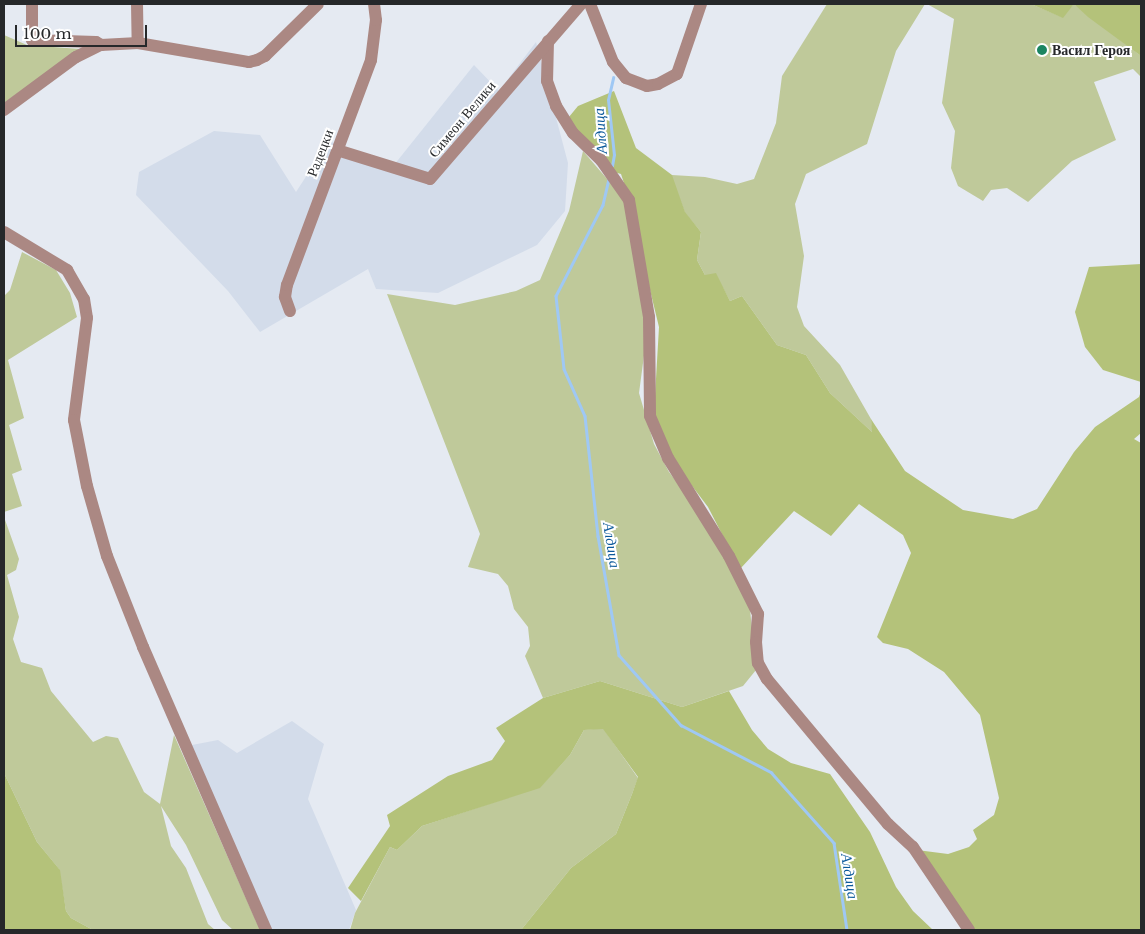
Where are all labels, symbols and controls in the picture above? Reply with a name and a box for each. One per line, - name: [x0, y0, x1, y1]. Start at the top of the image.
- scale bar: [18, 15, 150, 47]
- text: 100 m: [23, 24, 72, 43]
- place label: Васил Героя: [1052, 42, 1130, 58]
- marker: Васил Героя: [1036, 44, 1048, 56]
- street label: Симеон Велики: [425, 77, 499, 161]
- water label: Алдица: [589, 107, 611, 155]
- street label: Радецки: [303, 127, 337, 179]
- water label: Алдица: [600, 521, 624, 569]
- water label: Алдица: [838, 852, 862, 900]

